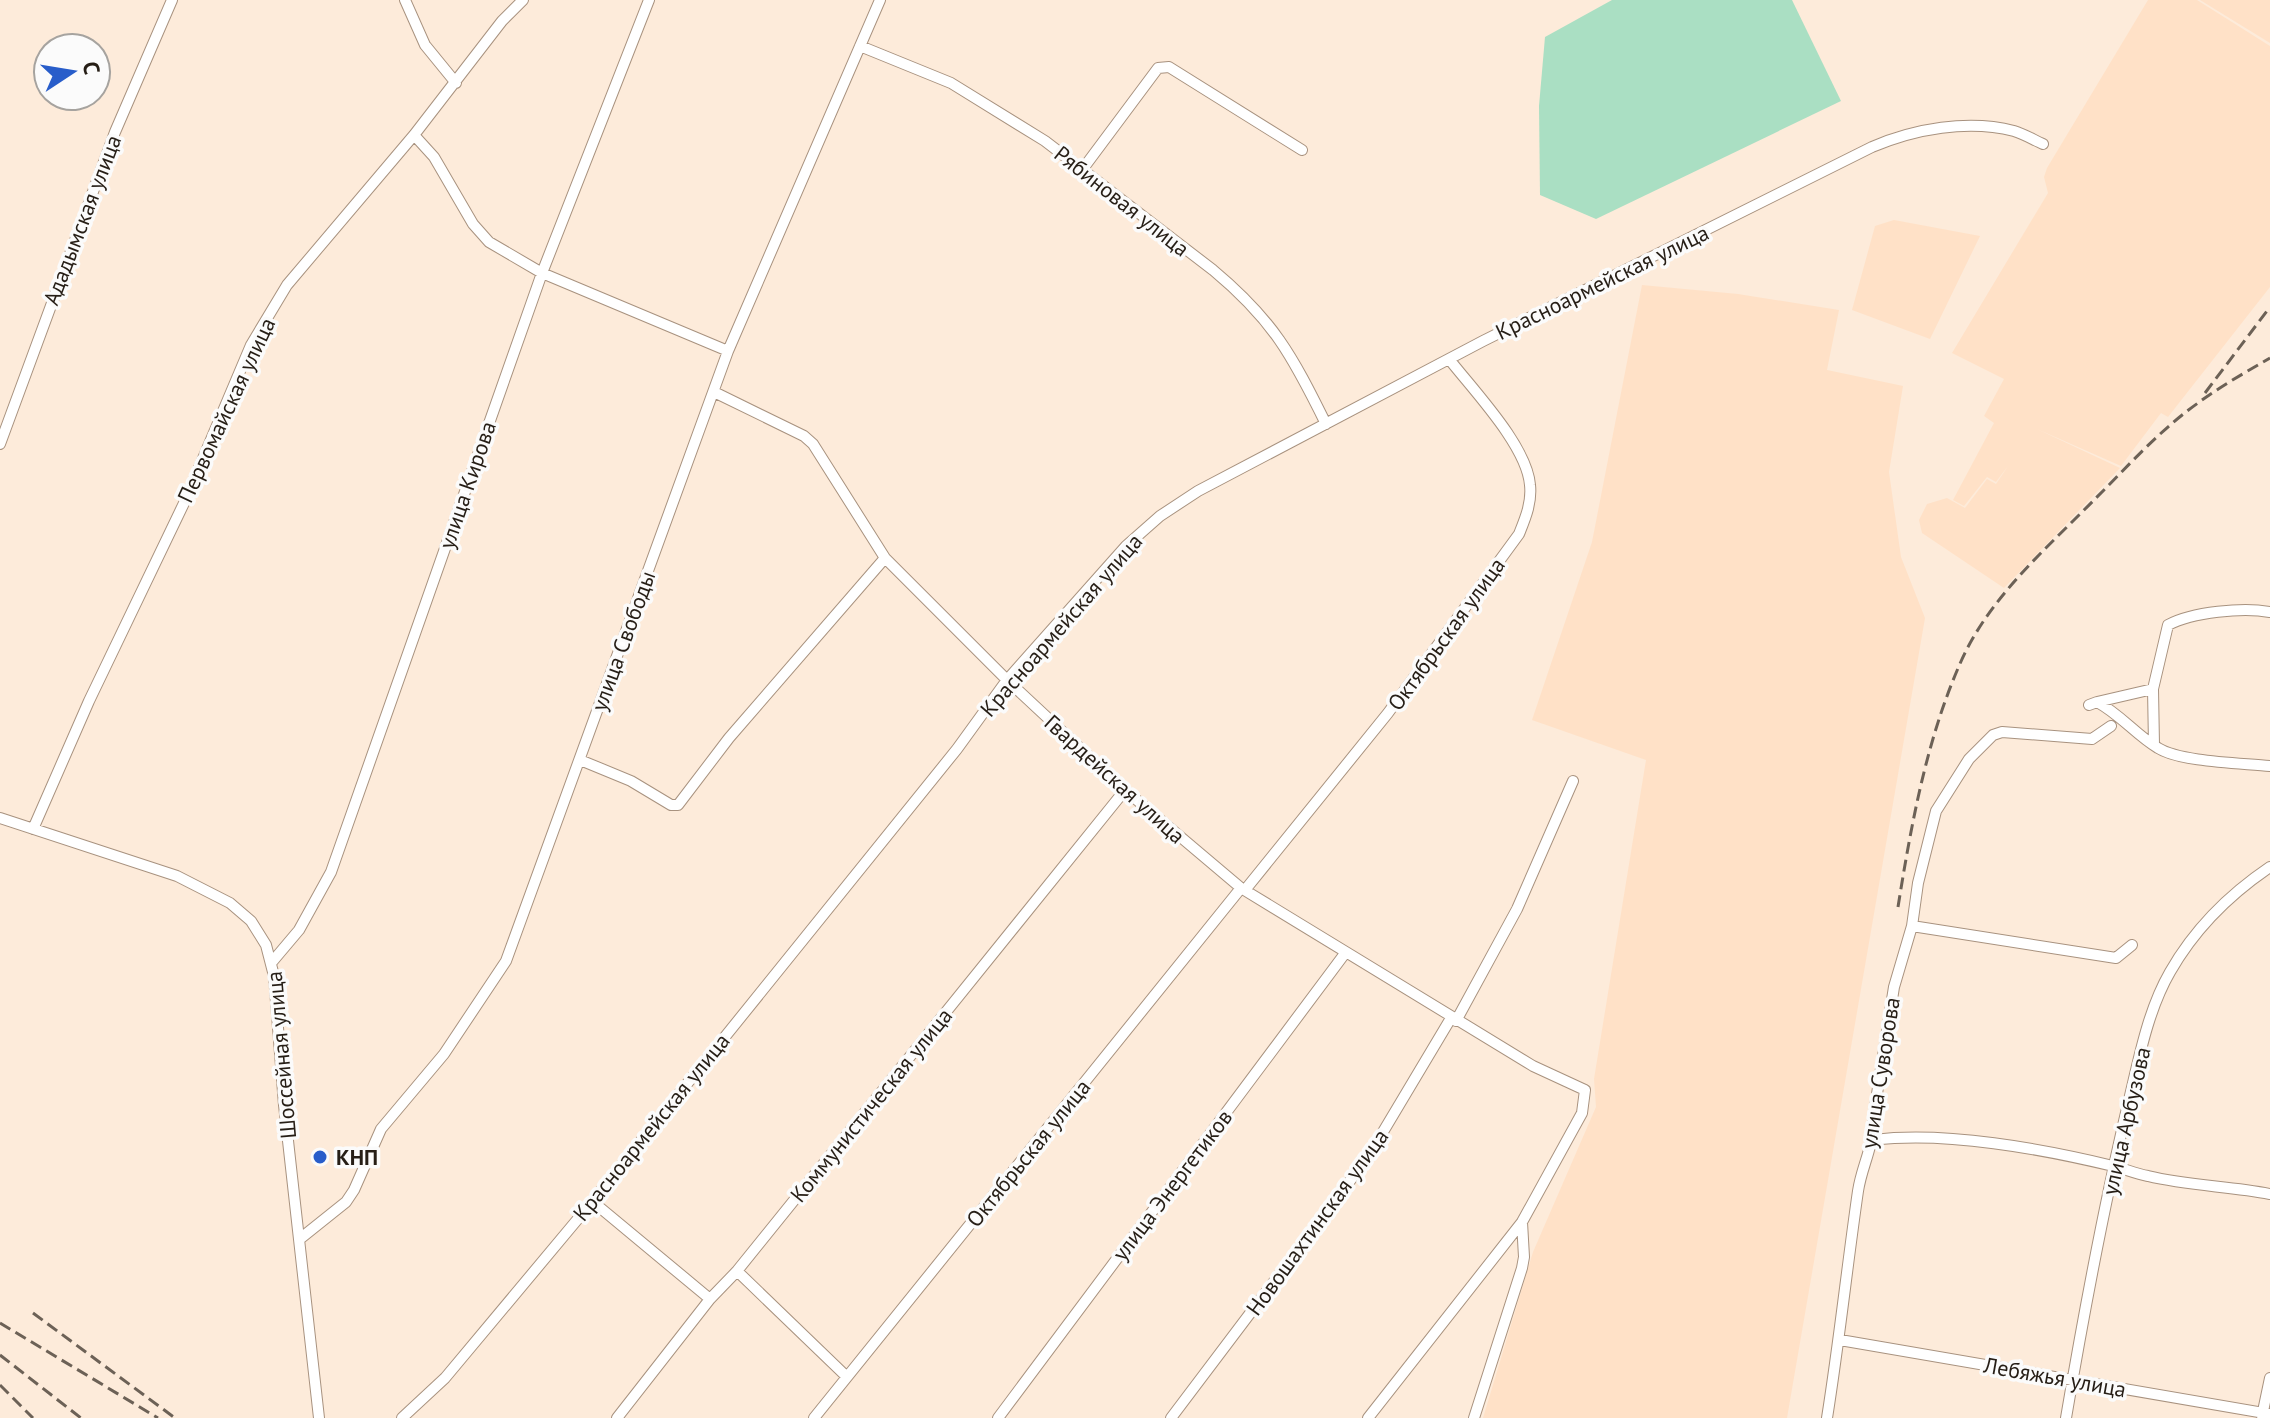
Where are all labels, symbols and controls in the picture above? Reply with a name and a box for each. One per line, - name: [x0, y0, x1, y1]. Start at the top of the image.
- north arrow: [32, 32, 112, 112]
- text: С: [77, 59, 107, 77]
- street label: Ададымская улица: [37, 131, 127, 309]
- street label: Рябиновая улица: [1049, 139, 1195, 263]
- street label: Красноармейская улица: [1491, 218, 1713, 346]
- street label: Первомайская улица: [171, 313, 281, 507]
- street label: улица Кирова: [432, 418, 502, 552]
- street label: Красноармейская улица: [974, 528, 1148, 722]
- street label: Октябрьская улица: [1381, 552, 1511, 716]
- street label: улица Свободы: [585, 567, 661, 715]
- street label: Гвардейская улица: [1039, 708, 1191, 850]
- street label: Шоссейная улица: [260, 970, 302, 1140]
- street label: улица Суворова: [1854, 995, 1906, 1151]
- street label: Коммунистическая улица: [784, 1002, 958, 1208]
- street label: Красноармейская улица: [567, 1027, 735, 1227]
- street label: улица Арбузова: [2095, 1044, 2157, 1198]
- street label: Октябрьская улица: [960, 1073, 1096, 1233]
- street label: улица Энергетиков: [1106, 1104, 1238, 1266]
- street label: Новошахтинская улица: [1240, 1123, 1394, 1321]
- place label: КНП: [336, 1143, 378, 1171]
- marker: КНП: [311, 1148, 329, 1166]
- street label: Лебяжья улица: [1981, 1351, 2128, 1403]

